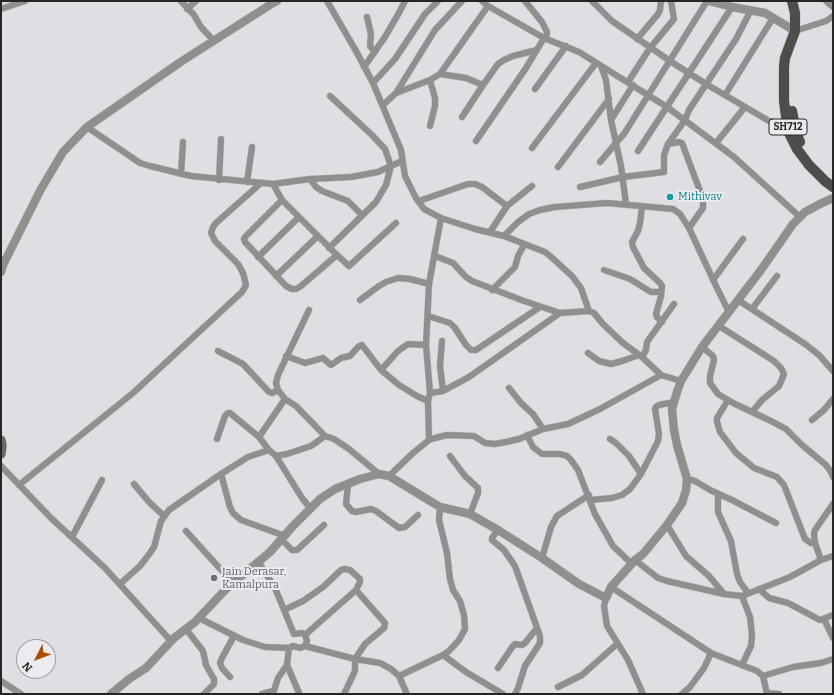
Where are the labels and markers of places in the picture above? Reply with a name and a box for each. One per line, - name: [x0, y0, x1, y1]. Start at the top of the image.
- place label: Mithivav: [678, 190, 722, 204]
- marker: Mithivav: [665, 192, 675, 202]
- place label: Jain Derasar, Kamalpura: [222, 565, 286, 591]
- marker: Jain Derasar, Kamalpura: [209, 573, 219, 583]

